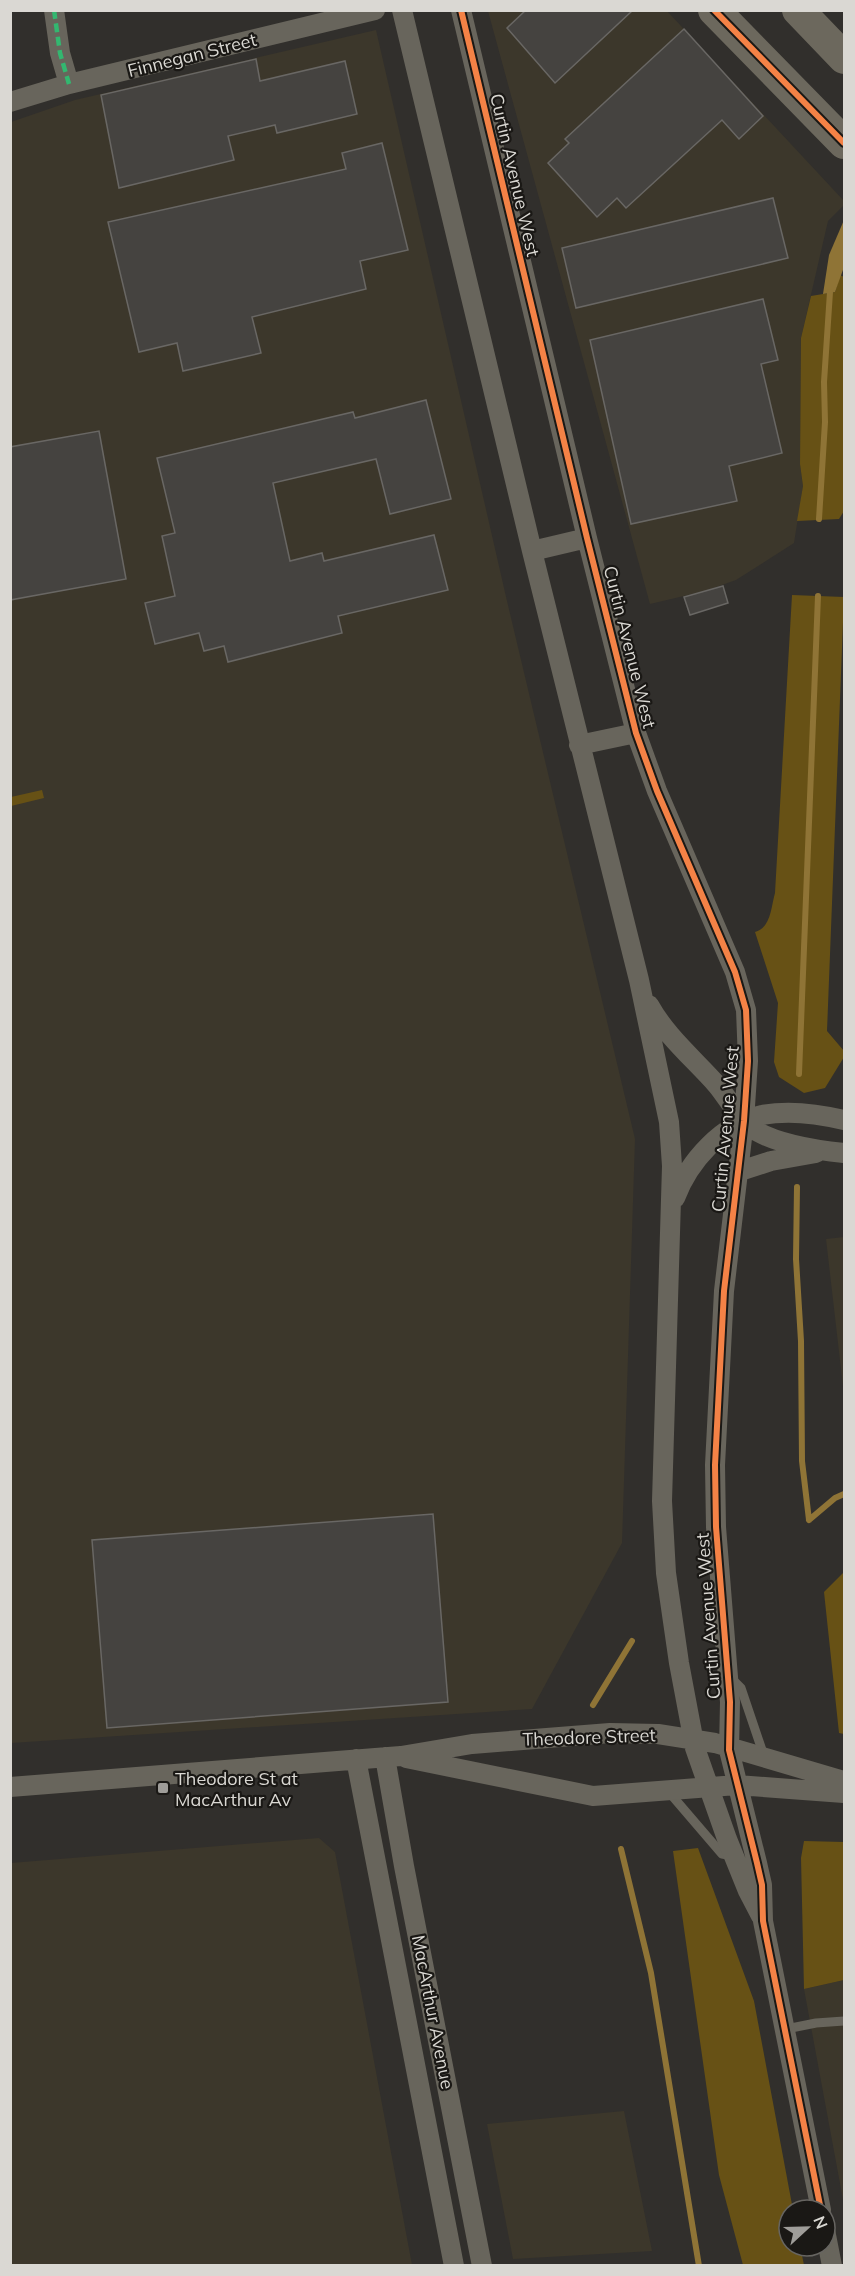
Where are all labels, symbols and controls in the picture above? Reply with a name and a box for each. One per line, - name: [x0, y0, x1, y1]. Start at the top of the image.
- street label: Finnegan Street: [125, 28, 259, 82]
- street label: Curtin Avenue West: [485, 91, 545, 259]
- street label: Curtin Avenue West: [599, 563, 661, 731]
- street label: Curtin Avenue West: [706, 1045, 744, 1213]
- street label: Curtin Avenue West: [691, 1532, 725, 1700]
- street label: Theodore Street: [522, 1723, 656, 1751]
- place label: Theodore St at MacArthur Av: [175, 1767, 298, 1811]
- marker: Theodore St at MacArthur Av: [156, 1781, 170, 1795]
- street label: MacArthur Avenue: [407, 1933, 459, 2091]
- north arrow: [777, 2198, 837, 2258]
- text: N: [809, 2213, 832, 2232]

